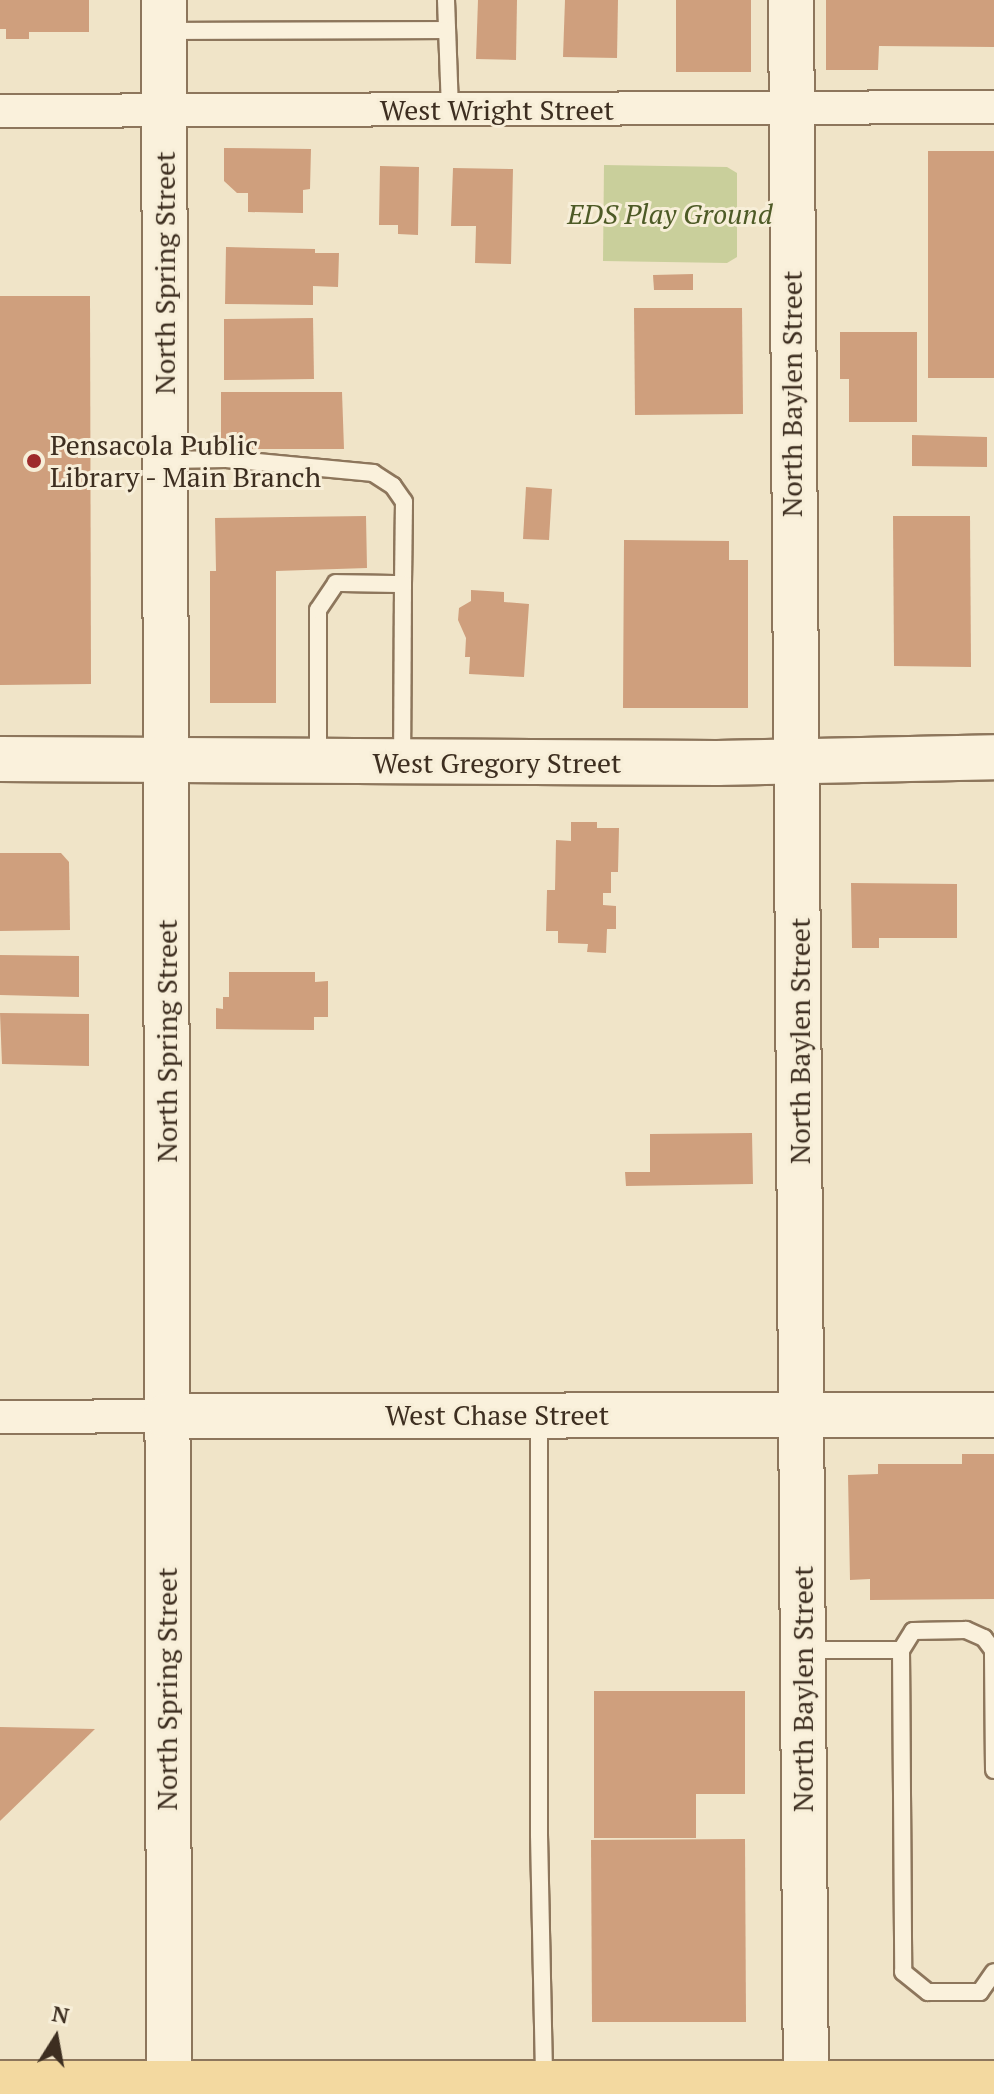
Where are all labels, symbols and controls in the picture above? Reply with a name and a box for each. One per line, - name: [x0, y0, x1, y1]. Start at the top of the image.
- street label: West Wright Street: [380, 93, 614, 127]
- street label: North Spring Street: [148, 151, 182, 395]
- park label: EDS Play Ground: [567, 197, 773, 231]
- street label: North Baylen Street: [775, 271, 809, 517]
- place label: Pensacola Public Library - Main Branch: [50, 428, 323, 494]
- marker: Pensacola Public Library - Main Branch: [25, 452, 43, 470]
- street label: West Gregory Street: [373, 746, 621, 780]
- street label: North Baylen Street: [783, 918, 817, 1164]
- street label: North Spring Street: [150, 919, 184, 1163]
- street label: West Chase Street: [385, 1398, 609, 1432]
- street label: North Baylen Street: [786, 1566, 820, 1812]
- street label: North Spring Street: [150, 1567, 184, 1811]
- north arrow: [16, 1998, 96, 2078]
- text: N: [50, 1998, 72, 2030]

